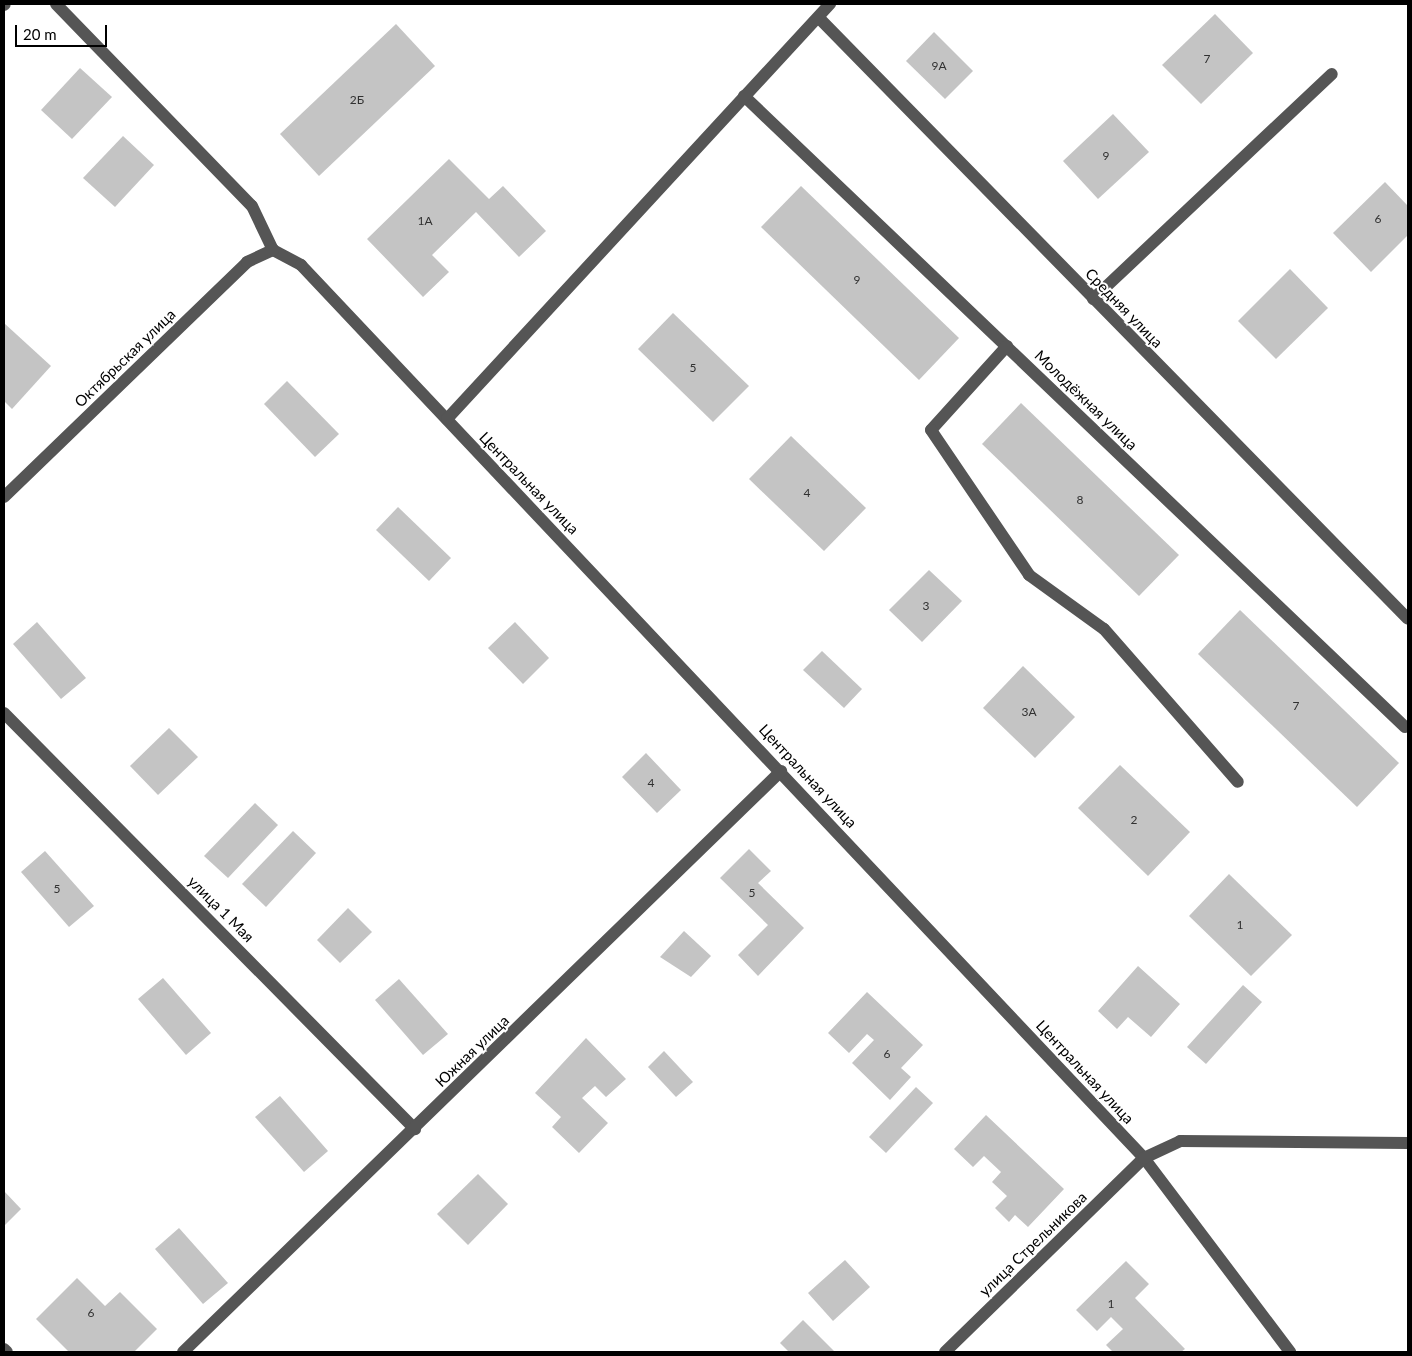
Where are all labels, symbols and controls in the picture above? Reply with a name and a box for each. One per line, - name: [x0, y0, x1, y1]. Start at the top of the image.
- scale bar: [18, 15, 110, 47]
- text: 20 m: [23, 25, 57, 43]
- house number: 7: [1204, 52, 1210, 66]
- house number: 9А: [931, 59, 947, 73]
- house number: 2Б: [350, 93, 364, 107]
- house number: 9: [1103, 149, 1109, 163]
- house number: 6: [1375, 212, 1381, 226]
- house number: 1А: [417, 214, 433, 228]
- street label: Средняя улица: [1082, 265, 1166, 351]
- house number: 9: [854, 273, 860, 287]
- street label: Октябрьская улица: [71, 305, 179, 411]
- street label: Молодёжная улица: [1031, 346, 1141, 454]
- house number: 5: [690, 361, 696, 375]
- street label: Центральная улица: [476, 428, 582, 538]
- house number: 4: [804, 486, 810, 500]
- house number: 8: [1077, 493, 1083, 507]
- house number: 3: [923, 599, 929, 613]
- house number: 7: [1293, 699, 1299, 713]
- house number: 3А: [1021, 705, 1037, 719]
- street label: Центральная улица: [755, 720, 861, 832]
- house number: 4: [648, 776, 654, 790]
- house number: 2: [1131, 813, 1137, 827]
- street label: улица 1 Мая: [184, 872, 258, 946]
- house number: 5: [54, 882, 60, 896]
- house number: 5: [749, 886, 755, 900]
- house number: 1: [1237, 918, 1243, 932]
- street label: Южная улица: [431, 1011, 513, 1091]
- street label: Центральная улица: [1032, 1016, 1138, 1128]
- house number: 6: [884, 1047, 890, 1061]
- street label: улица Стрельникова: [976, 1188, 1090, 1300]
- house number: 1: [1108, 1297, 1114, 1311]
- house number: 6: [88, 1306, 94, 1320]

